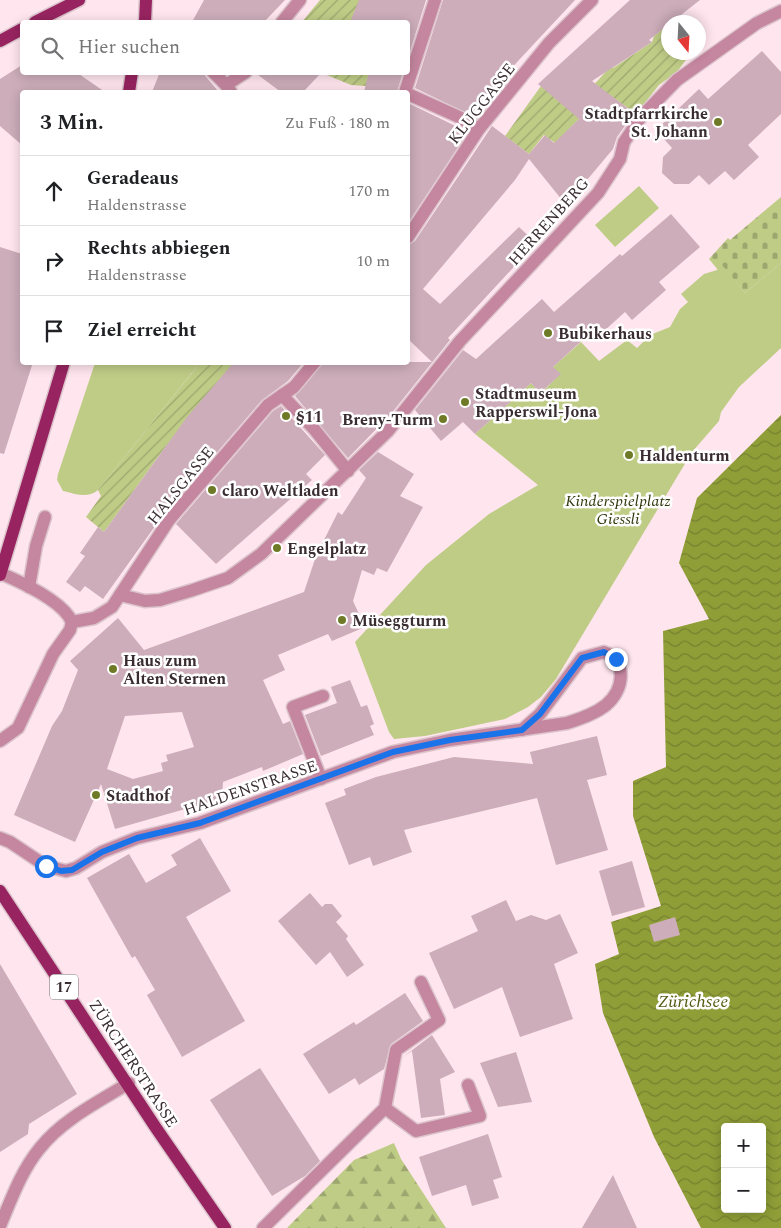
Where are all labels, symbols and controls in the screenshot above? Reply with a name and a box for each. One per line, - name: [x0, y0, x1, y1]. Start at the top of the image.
- north arrow: [661, 15, 706, 60]
- search box: [20, 20, 410, 75]
- text: Hier suchen: [78, 33, 180, 62]
- icon: search: [38, 34, 66, 62]
- street label: KLUGGASSE: [442, 58, 521, 149]
- place label: Stadtpfarrkirche St. Johann: [585, 102, 708, 144]
- text: 3 Min.: [40, 107, 104, 139]
- text: Zu Fuß · 180 m: [285, 111, 390, 135]
- marker: Stadtpfarrkirche St. Johann: [712, 116, 724, 128]
- text: Geradeaus: [87, 164, 179, 193]
- street label: HERRENBERG: [503, 172, 595, 271]
- icon: ahead: [40, 177, 68, 205]
- text: 170 m: [348, 179, 390, 203]
- text: Haldenstrasse: [87, 193, 187, 217]
- text: Rechts abbiegen: [87, 234, 231, 263]
- icon: right: [40, 247, 68, 275]
- text: 10 m: [356, 249, 390, 273]
- text: Haldenstrasse: [87, 263, 187, 287]
- text: Ziel erreicht: [87, 316, 197, 345]
- icon: arrive: [40, 317, 68, 345]
- place label: Bubikerhaus: [558, 322, 652, 346]
- marker: Bubikerhaus: [542, 327, 554, 339]
- place label: Stadtmuseum Rapperswil-Jona: [475, 382, 598, 424]
- marker: Stadtmuseum Rapperswil-Jona: [459, 396, 471, 408]
- place label: §11: [296, 405, 323, 429]
- place label: Breny-Turm: [342, 408, 434, 432]
- marker: §11: [280, 410, 292, 422]
- marker: Breny-Turm: [437, 413, 449, 425]
- street label: HALSGASSE: [142, 441, 220, 530]
- place label: Haldenturm: [639, 444, 730, 468]
- marker: Haldenturm: [623, 449, 635, 461]
- place label: claro Weltladen: [222, 479, 339, 503]
- marker: claro Weltladen: [206, 484, 218, 496]
- park label: Kinderspielplatz Giessli: [565, 489, 671, 531]
- place label: Engelplatz: [287, 537, 367, 561]
- marker: Engelplatz: [271, 542, 283, 554]
- place label: Müseggturm: [352, 609, 447, 633]
- marker: Müseggturm: [336, 614, 348, 626]
- route end: [605, 648, 628, 671]
- place label: Haus zum Alten Sternen: [123, 649, 226, 691]
- marker: Haus zum Alten Sternen: [107, 663, 119, 675]
- street label: HALDENSTRASSE: [180, 754, 320, 822]
- place label: Stadthof: [106, 784, 171, 808]
- marker: Stadthof: [90, 789, 102, 801]
- route start: [35, 855, 58, 878]
- road number: 17: [50, 974, 78, 1000]
- water label: Zürichsee: [658, 988, 728, 1015]
- street label: ZÜRCHERSTRASSE: [83, 995, 184, 1132]
- map controls: [721, 1123, 766, 1213]
- button: +: [721, 1123, 766, 1168]
- button: −: [721, 1168, 766, 1213]

